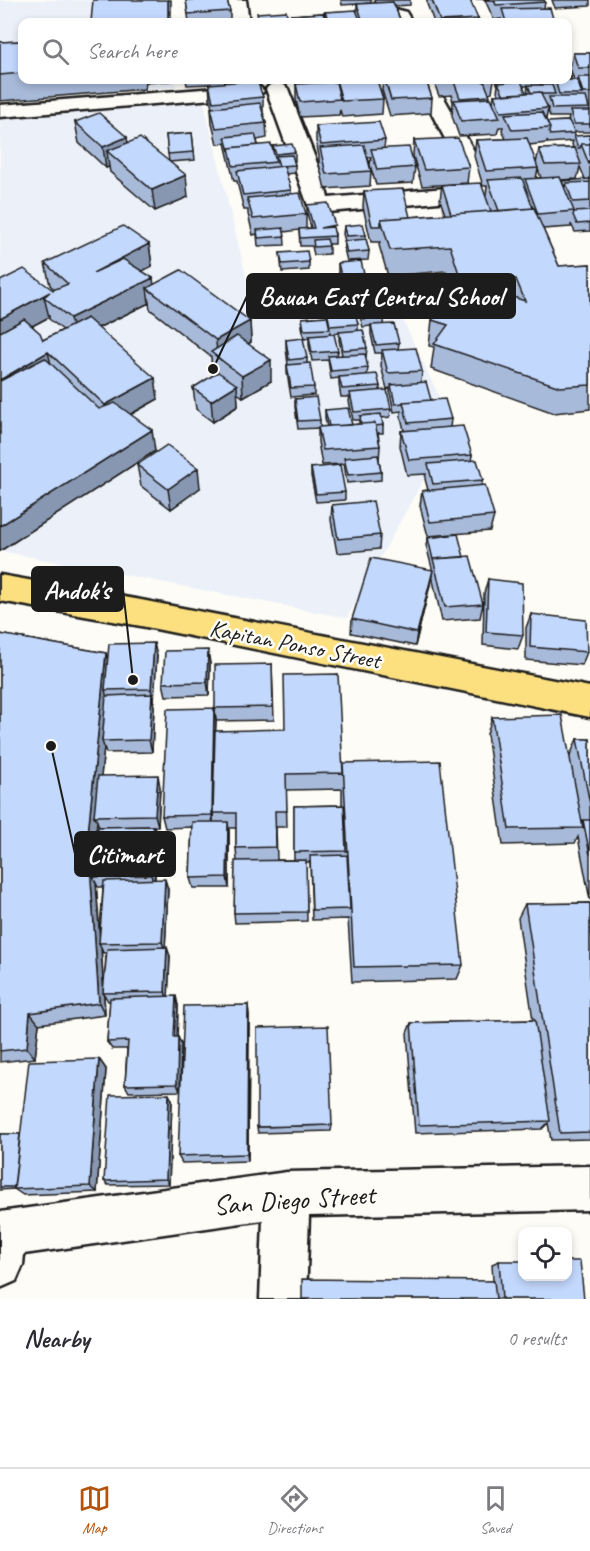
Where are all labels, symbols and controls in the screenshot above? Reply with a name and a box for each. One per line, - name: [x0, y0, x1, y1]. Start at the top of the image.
- search box: [18, 18, 572, 84]
- icon: search: [39, 35, 72, 68]
- text: Search here: [87, 37, 177, 65]
- callout: Bauan East Central School: [247, 274, 515, 318]
- text: Bauan East Central School: [259, 280, 508, 313]
- callout: Andok's: [32, 567, 123, 611]
- text: Andok's: [44, 574, 113, 607]
- street label: Kapitan Ponso Street: [207, 613, 385, 676]
- callout: Citimart: [75, 832, 175, 876]
- text: Citimart: [87, 838, 165, 871]
- street label: San Diego Street: [212, 1176, 379, 1223]
- map controls: [518, 1227, 572, 1281]
- button: locate: [518, 1227, 572, 1281]
- text: Nearby: [24, 1322, 89, 1355]
- text: 0 results: [507, 1326, 566, 1351]
- tab: Map: [78, 1482, 111, 1538]
- tab: Directions: [267, 1482, 323, 1538]
- tab: Saved: [479, 1482, 512, 1538]

